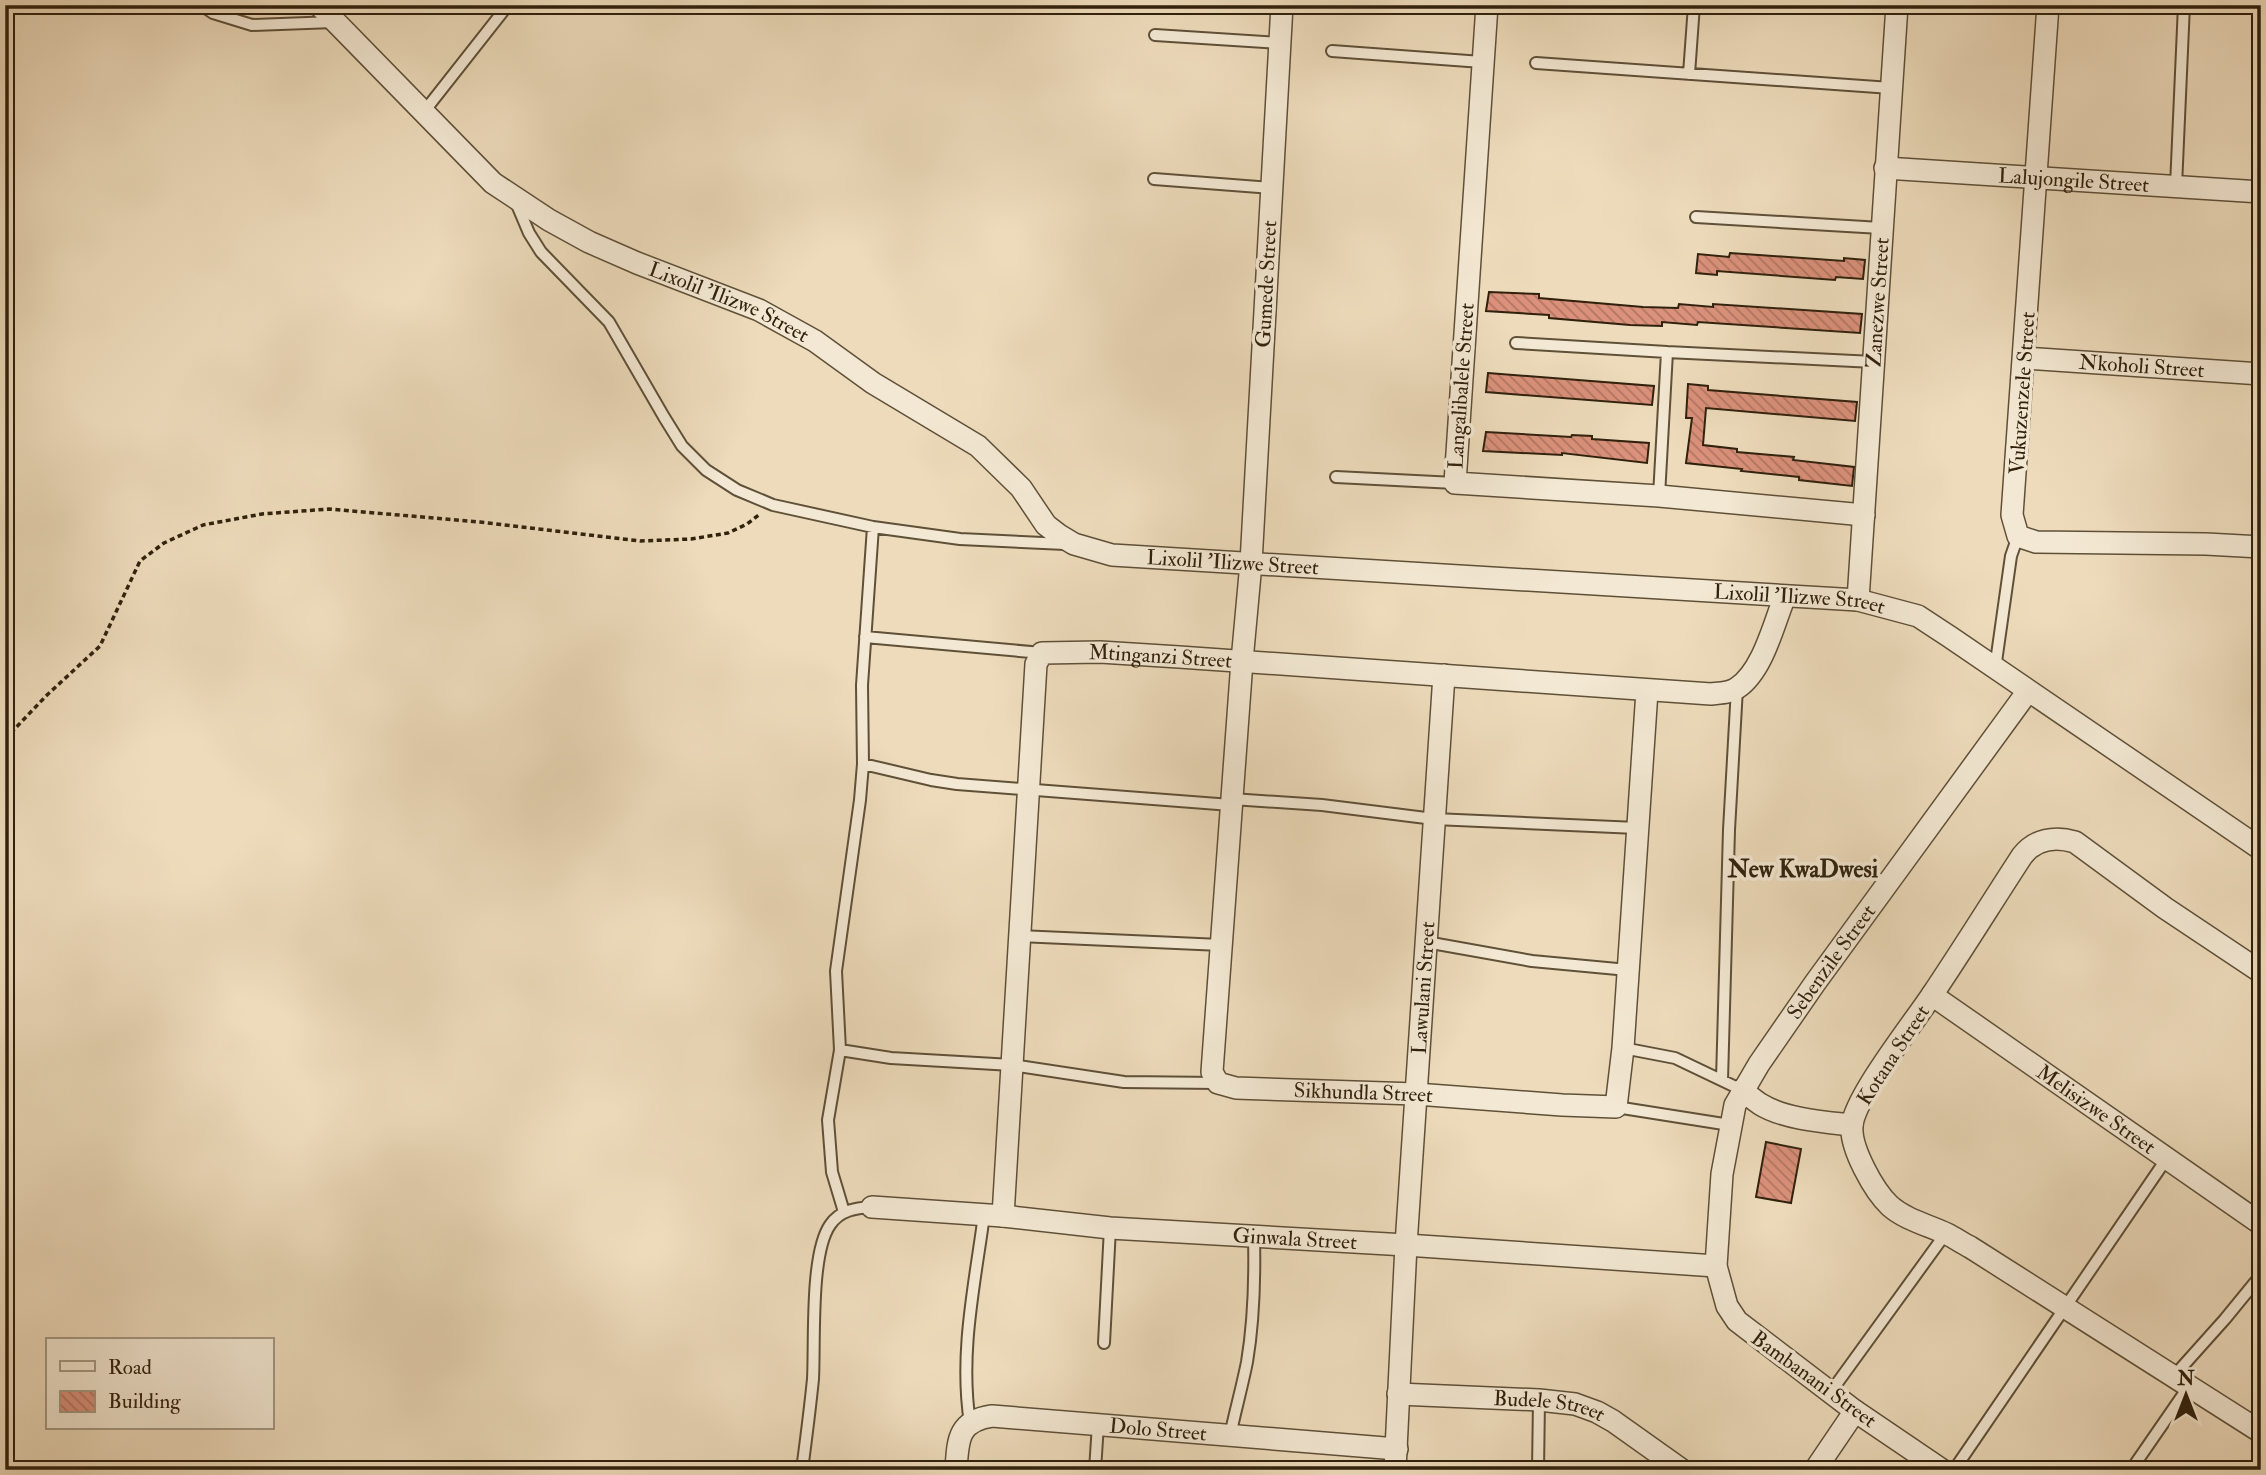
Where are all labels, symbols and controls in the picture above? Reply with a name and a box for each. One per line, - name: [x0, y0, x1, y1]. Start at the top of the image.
- street label: Lalujongile Street: [1997, 162, 2150, 199]
- street label: Gumede Street: [1250, 219, 1283, 348]
- street label: Zanezwe Street: [1860, 236, 1896, 369]
- street label: Lixolil 'Ilizwe Street: [645, 256, 814, 349]
- street label: Langalibalele Street: [1442, 302, 1481, 470]
- street label: Vukuzenzele Street: [2003, 311, 2042, 475]
- street label: Nkoholi Street: [2078, 349, 2205, 384]
- street label: Lixolil 'Ilizwe Street: [1146, 544, 1320, 581]
- street label: Lixolil 'Ilizwe Street: [1713, 578, 1888, 621]
- street label: Mtinganzi Street: [1088, 639, 1233, 675]
- district label: New KwaDwesi: [1727, 854, 1879, 885]
- street label: Sebenzile Street: [1781, 899, 1882, 1025]
- street label: Lawulani Street: [1406, 920, 1442, 1055]
- street label: Kotana Street: [1851, 1000, 1936, 1111]
- street label: Melisizwe Street: [2031, 1059, 2161, 1161]
- street label: Sikhundla Street: [1293, 1077, 1434, 1109]
- street label: Ginwala Street: [1232, 1222, 1358, 1256]
- street label: Bambanani Street: [1746, 1325, 1882, 1434]
- legend: [46, 1338, 273, 1430]
- text: Road: [108, 1354, 153, 1381]
- north arrow: [2150, 1360, 2220, 1430]
- text: N: [2176, 1367, 2195, 1391]
- street label: Budele Street: [1493, 1385, 1610, 1428]
- text: Building: [108, 1388, 181, 1415]
- street label: Dolo Street: [1108, 1413, 1208, 1447]

